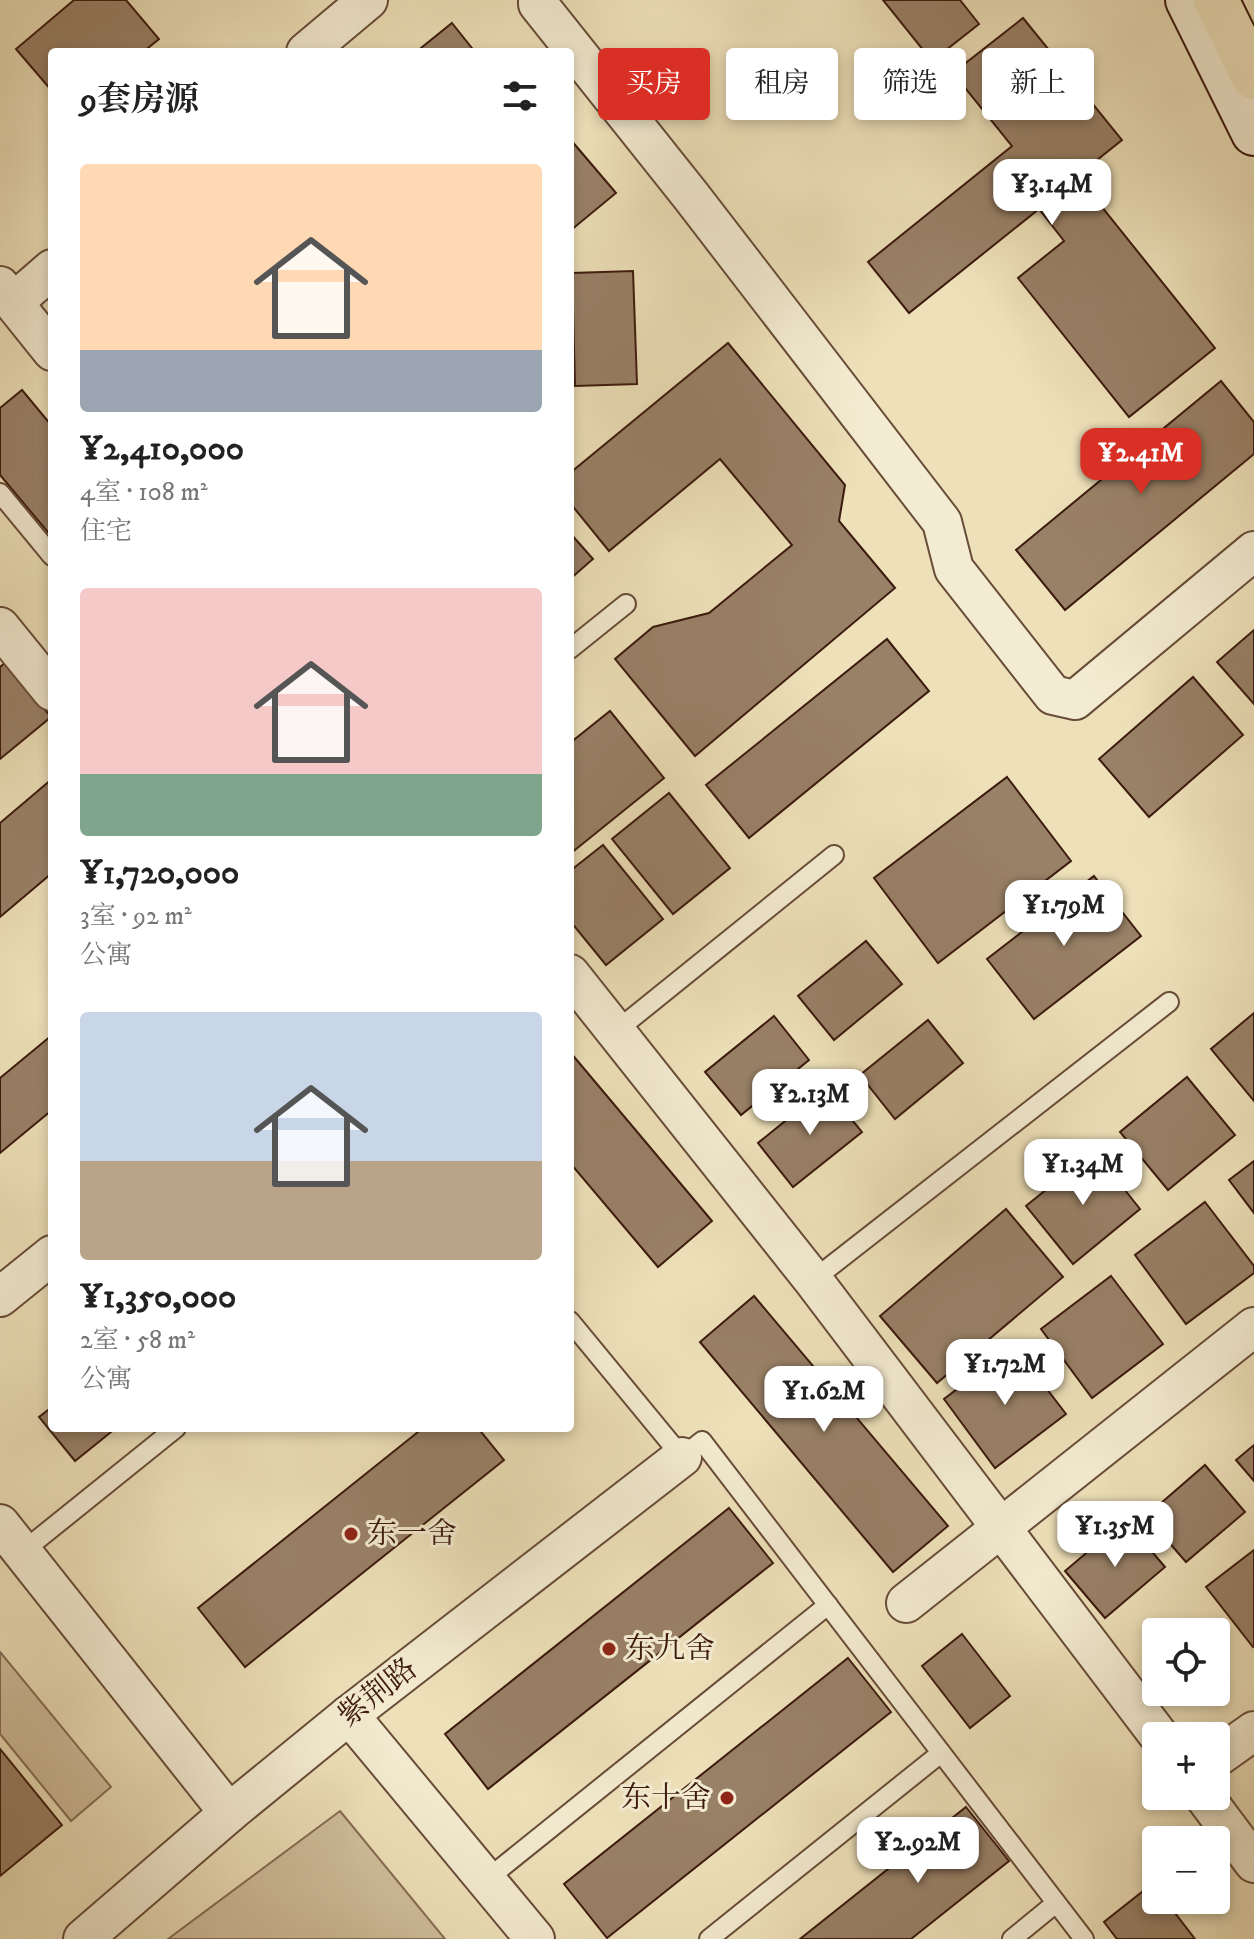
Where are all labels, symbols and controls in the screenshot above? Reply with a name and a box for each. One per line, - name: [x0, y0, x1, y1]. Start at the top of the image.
- chip: 买房: [598, 48, 710, 120]
- chip: 租房: [726, 48, 838, 120]
- chip: 筛选: [854, 48, 966, 120]
- chip: 新上: [982, 48, 1094, 120]
- icon: filters: [498, 74, 542, 118]
- text: 9套房源: [80, 79, 199, 121]
- pin: ¥3.14M: [987, 159, 1117, 227]
- text: ¥3.14M: [1011, 168, 1093, 201]
- icon: home: [239, 216, 383, 360]
- text: ¥2,410,000: [80, 428, 244, 470]
- pin: ¥2.41M: [1076, 428, 1206, 496]
- text: ¥2.41M: [1098, 437, 1184, 470]
- text: 4室 · 108 m²: [80, 476, 208, 509]
- text: 住宅: [80, 515, 132, 548]
- icon: home: [239, 640, 383, 784]
- text: ¥1,720,000: [80, 852, 239, 894]
- pin: ¥1.79M: [999, 880, 1129, 948]
- text: ¥1.79M: [1023, 889, 1105, 922]
- text: 3室 · 92 m²: [80, 900, 192, 933]
- text: 公寓: [80, 939, 132, 972]
- icon: home: [239, 1064, 383, 1208]
- pin: ¥2.13M: [745, 1069, 875, 1137]
- text: ¥2.13M: [770, 1078, 850, 1111]
- pin: ¥1.34M: [1018, 1139, 1148, 1207]
- text: ¥1.34M: [1042, 1148, 1124, 1181]
- text: ¥1,350,000: [80, 1276, 236, 1318]
- text: 2室 · 58 m²: [80, 1324, 195, 1357]
- pin: ¥1.72M: [940, 1339, 1070, 1407]
- text: ¥1.72M: [964, 1348, 1046, 1381]
- text: 公寓: [80, 1363, 132, 1396]
- pin: ¥1.62M: [759, 1366, 889, 1434]
- text: ¥1.62M: [782, 1375, 866, 1408]
- pin: ¥1.35M: [1050, 1501, 1180, 1569]
- text: ¥1.35M: [1075, 1510, 1155, 1543]
- place label: 东一舍: [367, 1516, 457, 1553]
- marker: 东一舍: [342, 1525, 360, 1543]
- map controls: [1142, 1618, 1230, 1914]
- button: locate: [1142, 1618, 1230, 1706]
- place label: 东九舍: [625, 1631, 715, 1668]
- marker: 东九舍: [600, 1640, 618, 1658]
- street label: 紫荆路: [331, 1651, 425, 1735]
- button: +: [1142, 1722, 1230, 1810]
- place label: 东十舍: [621, 1780, 711, 1817]
- marker: 东十舍: [718, 1789, 736, 1807]
- pin: ¥2.92M: [853, 1817, 983, 1885]
- text: ¥2.92M: [875, 1826, 961, 1859]
- button: −: [1142, 1826, 1230, 1914]

